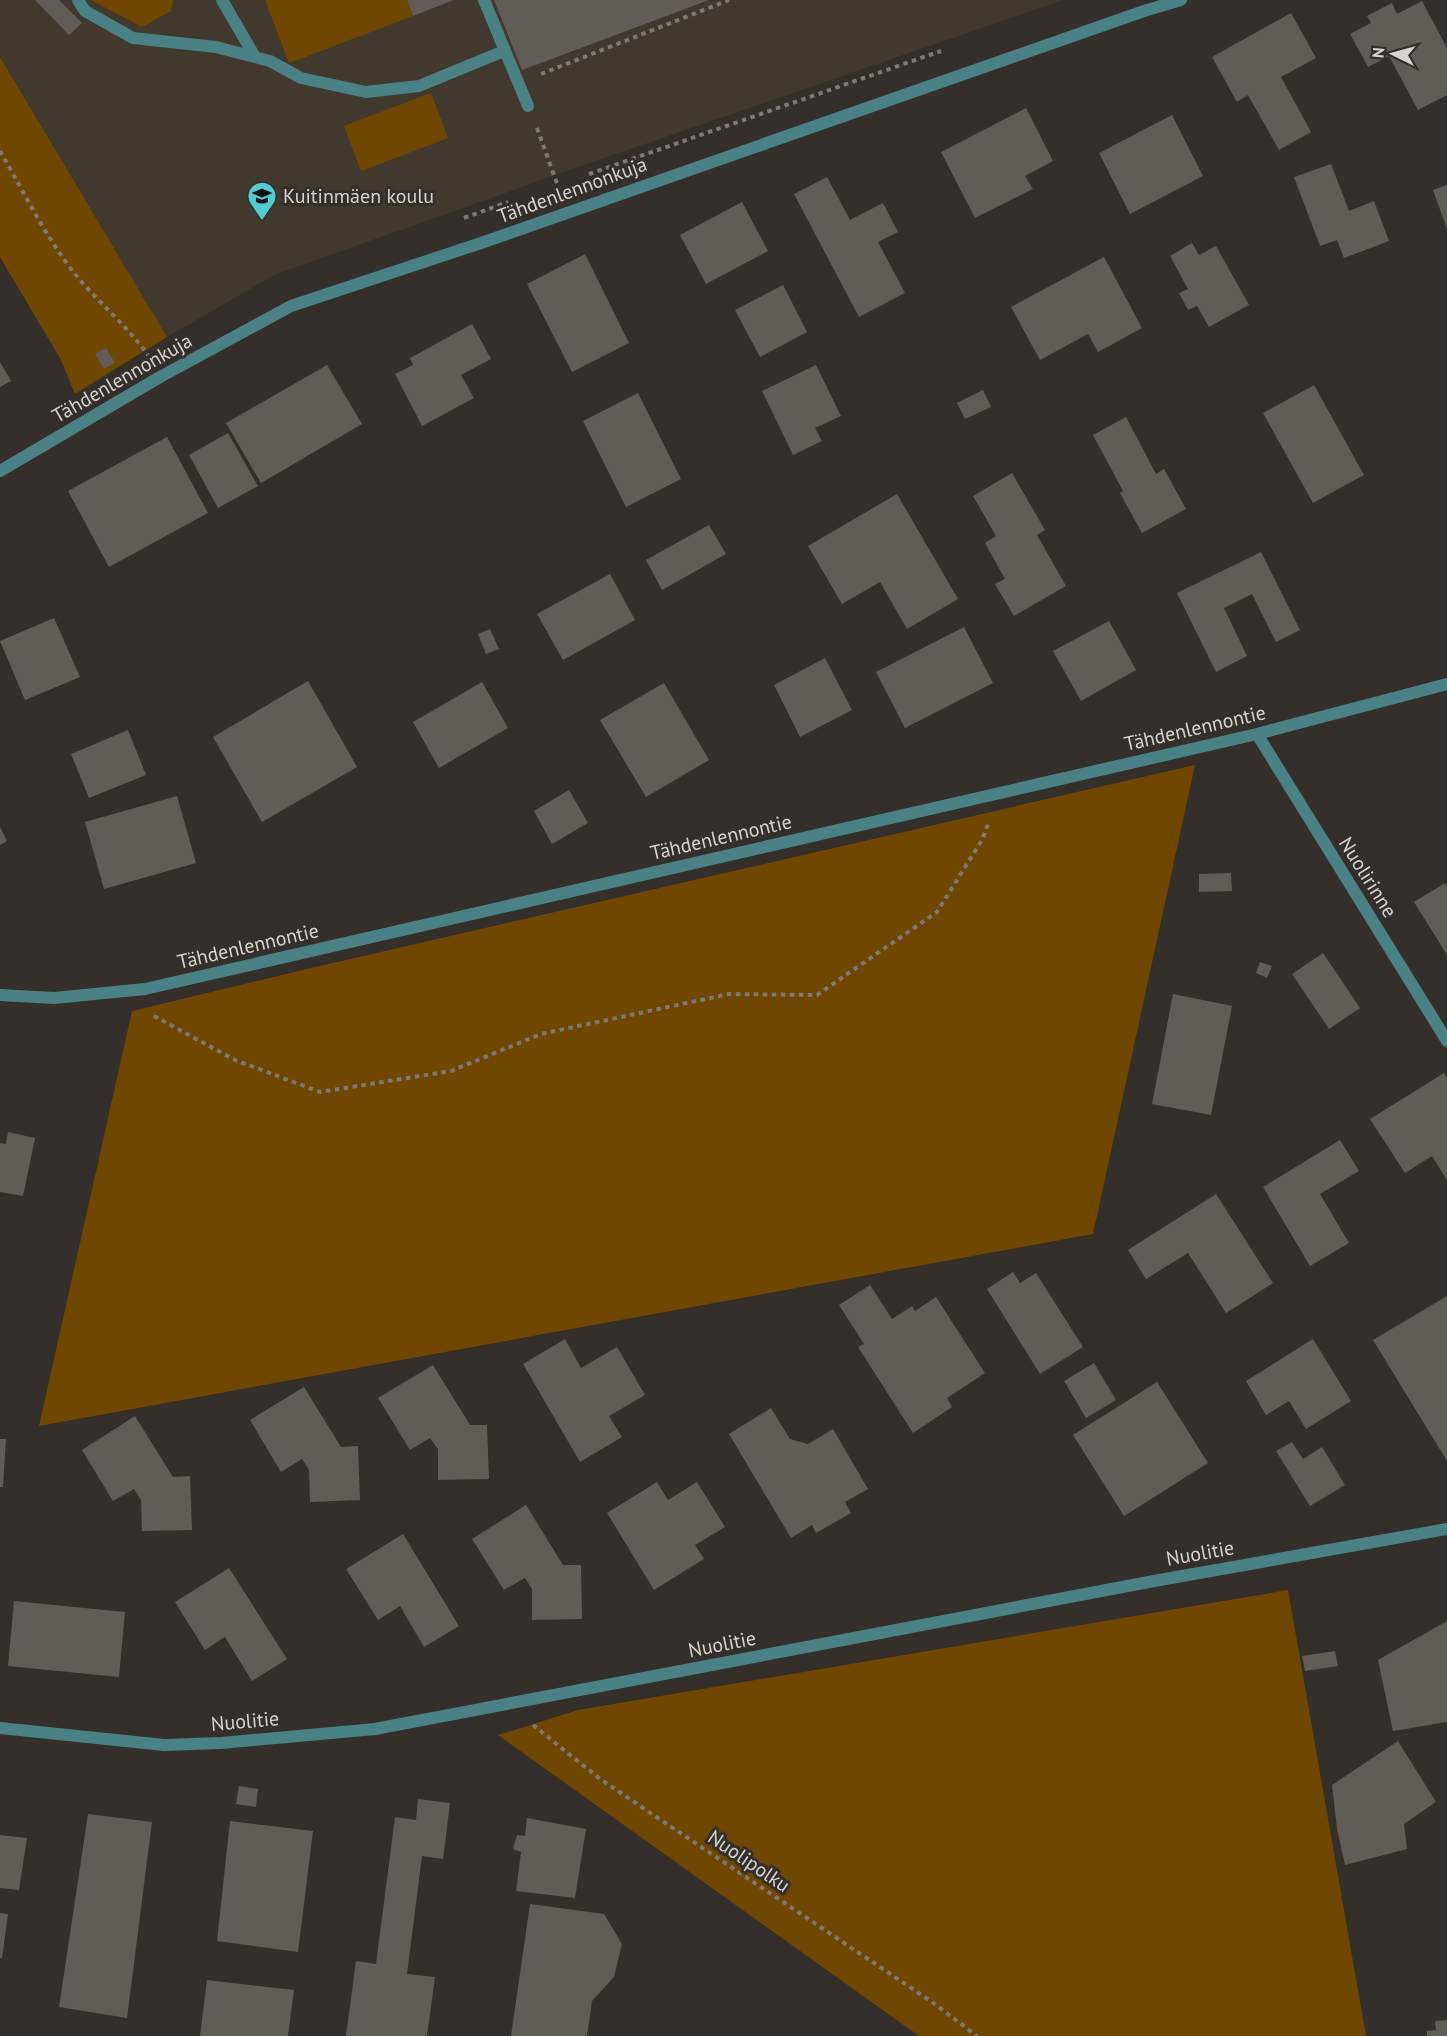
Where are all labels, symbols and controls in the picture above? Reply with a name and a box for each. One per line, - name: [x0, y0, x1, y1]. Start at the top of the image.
- north arrow: [1363, 24, 1423, 84]
- text: N: [1368, 47, 1388, 59]
- street label: Tähdenlennonkuja: [494, 151, 650, 229]
- school or university icon: Kuitinmäen koulu: [246, 180, 278, 222]
- place label: Kuitinmäen koulu: [283, 183, 434, 209]
- street label: Tähdenlennonkuja: [47, 327, 197, 429]
- street label: Tähdenlennontie: [1122, 699, 1268, 757]
- street label: Tähdenlennontie: [648, 808, 794, 866]
- street label: Nuolirinne: [1333, 832, 1403, 922]
- street label: Tähdenlennontie: [175, 917, 321, 975]
- street label: Nuolitie: [1164, 1534, 1236, 1572]
- street label: Nuolitie: [686, 1625, 758, 1663]
- street label: Nuolitie: [210, 1705, 280, 1737]
- street label: Nuolipolku: [703, 1824, 795, 1898]

